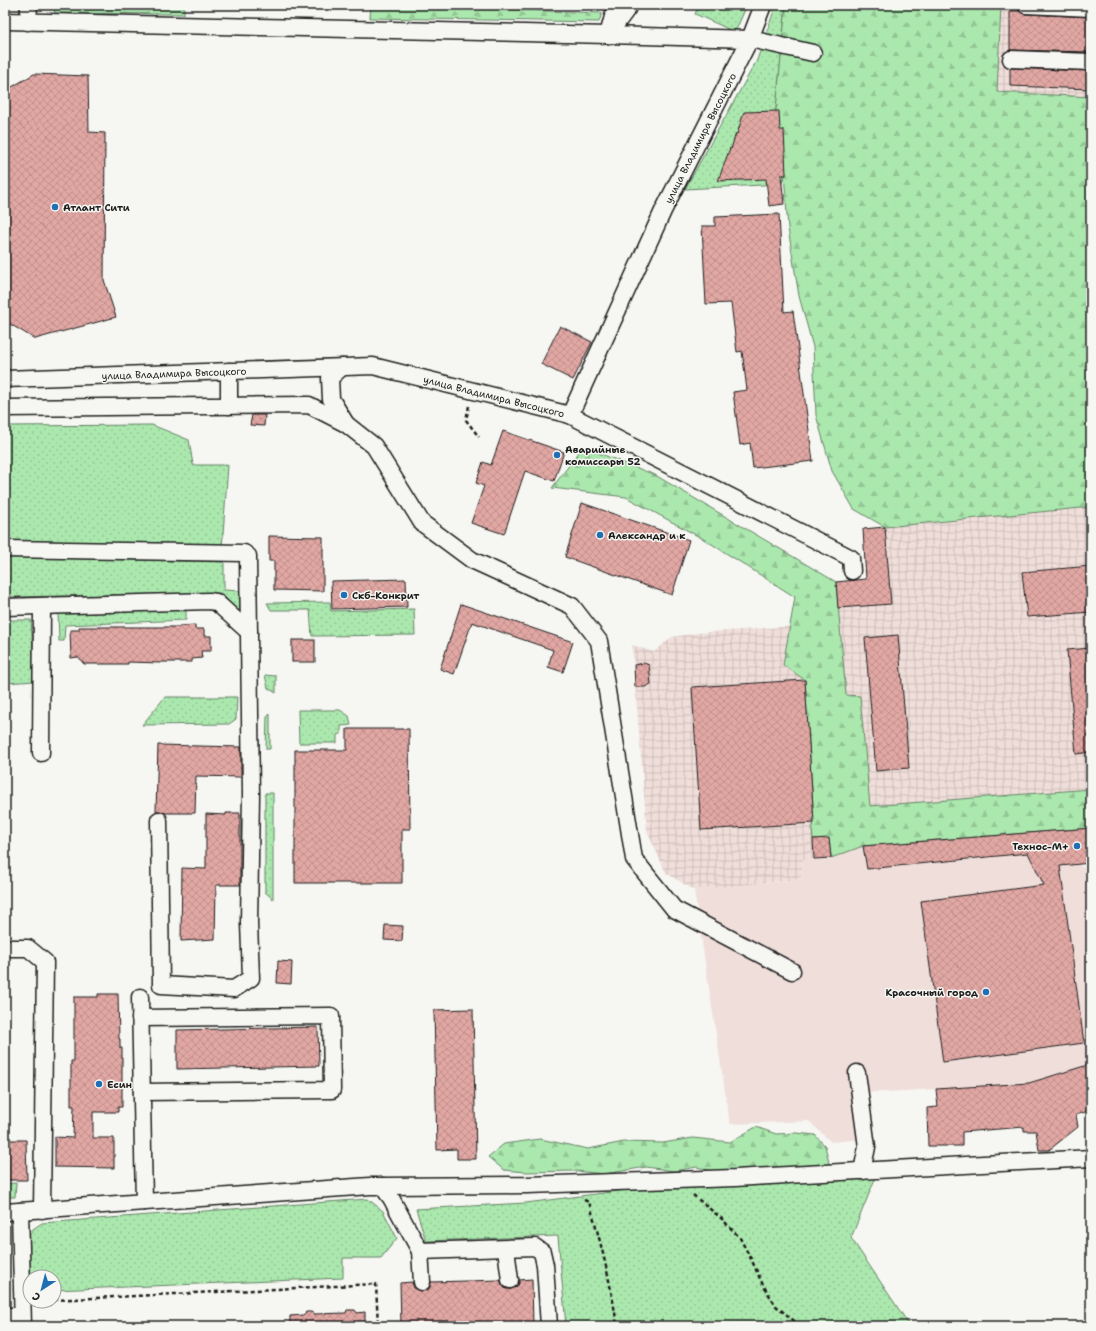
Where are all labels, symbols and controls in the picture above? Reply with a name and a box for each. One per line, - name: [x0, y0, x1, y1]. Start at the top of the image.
- street label: улица Владимира Высоцкого: [662, 71, 739, 206]
- place label: Атлант Сити: [63, 201, 130, 214]
- marker: Атлант Сити: [50, 202, 60, 212]
- street label: улица Владимира Высоцкого: [101, 364, 247, 383]
- street label: улица Владимира Высоцкого: [422, 373, 566, 420]
- place label: Аварийные комиссары 52: [565, 443, 640, 468]
- marker: Аварийные комиссары 52: [552, 450, 562, 460]
- place label: Александр и к: [608, 529, 686, 542]
- marker: Александр и к: [595, 530, 605, 540]
- place label: Скб-Конкрит: [352, 589, 419, 602]
- marker: Скб-Конкрит: [339, 590, 349, 600]
- place label: Технос-М+: [1012, 840, 1069, 853]
- marker: Технос-М+: [1072, 841, 1082, 851]
- place label: Красочный город: [885, 986, 978, 999]
- marker: Красочный город: [981, 987, 991, 997]
- place label: Есин: [107, 1078, 132, 1091]
- marker: Есин: [94, 1079, 104, 1089]
- north arrow: [22, 1269, 62, 1309]
- text: С: [29, 1288, 44, 1305]

